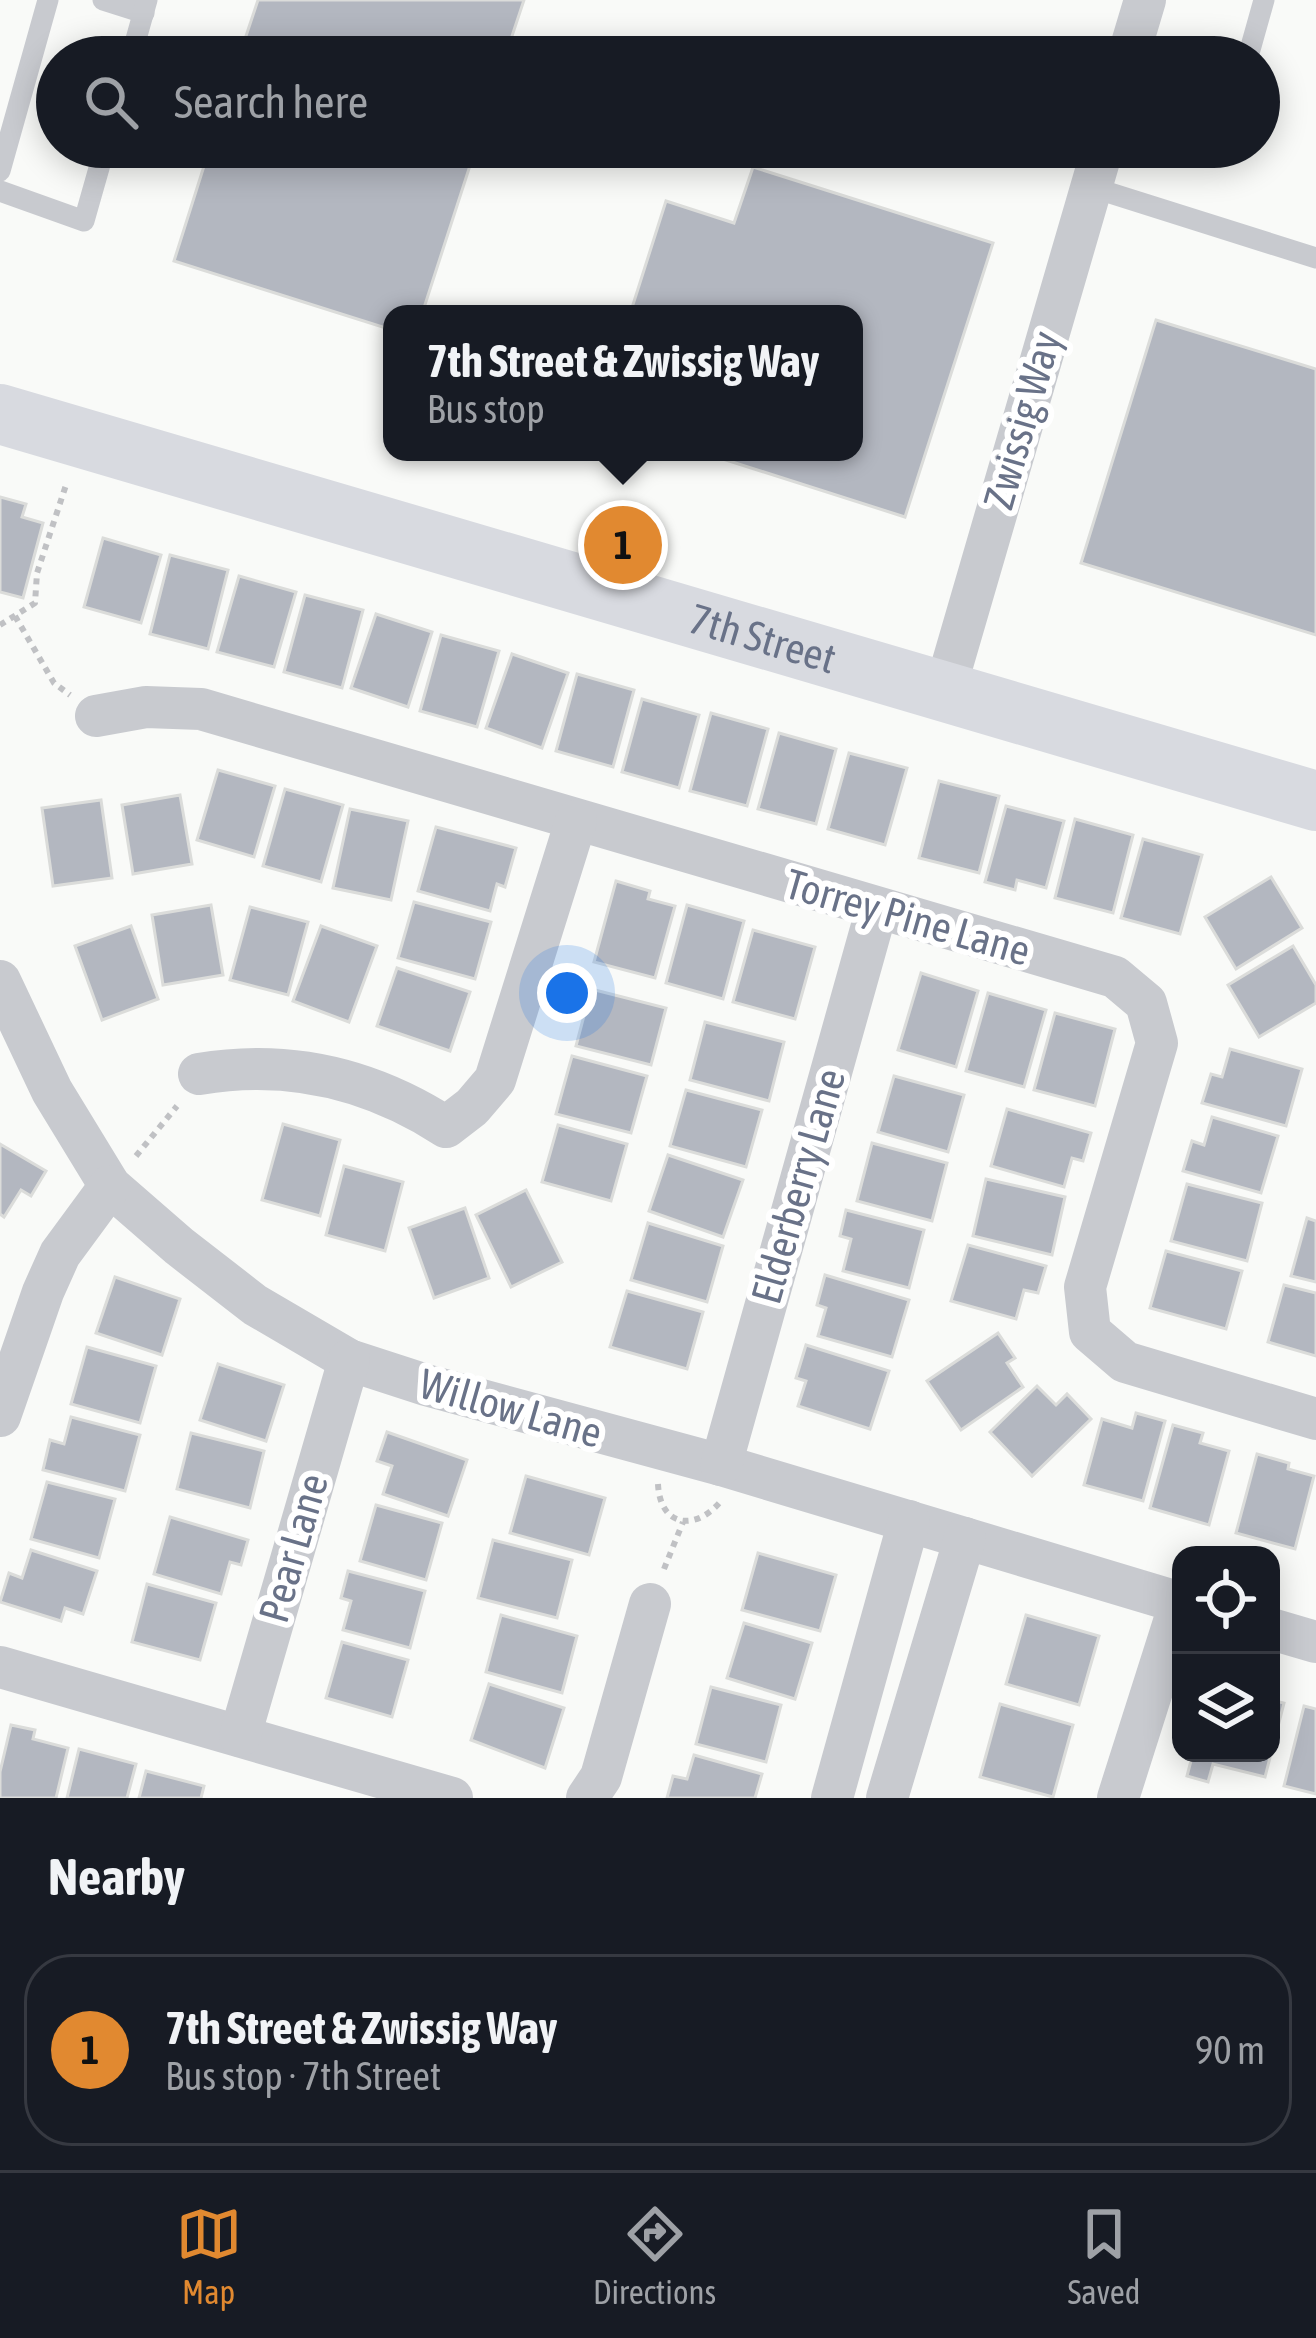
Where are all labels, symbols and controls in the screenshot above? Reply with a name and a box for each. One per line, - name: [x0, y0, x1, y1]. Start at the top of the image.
- search box: [36, 36, 1280, 168]
- icon: search: [78, 69, 144, 135]
- text: Search here: [174, 76, 368, 128]
- popup: [383, 305, 863, 461]
- street label: Zwissig Way: [974, 326, 1070, 514]
- text: 7th Street & Zwissig Way: [427, 335, 819, 387]
- text: Bus stop: [427, 387, 545, 431]
- pin: 1: [584, 500, 662, 590]
- street label: 7th Street: [684, 594, 842, 683]
- street label: Torrey Pine Lane: [780, 859, 1036, 975]
- your location: [537, 963, 597, 1023]
- street label: Elderberry Lane: [742, 1063, 854, 1309]
- street label: Willow Lane: [414, 1359, 608, 1457]
- street label: Pear Lane: [249, 1468, 337, 1628]
- map controls: [1172, 1546, 1280, 1762]
- button: locate: [1172, 1546, 1280, 1654]
- button: layers: [1172, 1654, 1280, 1762]
- text: Nearby: [48, 1847, 185, 1906]
- text: 7th Street & Zwissig Way: [165, 2002, 557, 2054]
- text: 1: [81, 2028, 99, 2072]
- text: 90 m: [1195, 2028, 1265, 2072]
- text: Bus stop · 7th Street: [165, 2054, 441, 2098]
- tab: Map: [176, 2201, 242, 2311]
- tab: Directions: [593, 2201, 716, 2311]
- tab: Saved: [1067, 2201, 1140, 2311]

